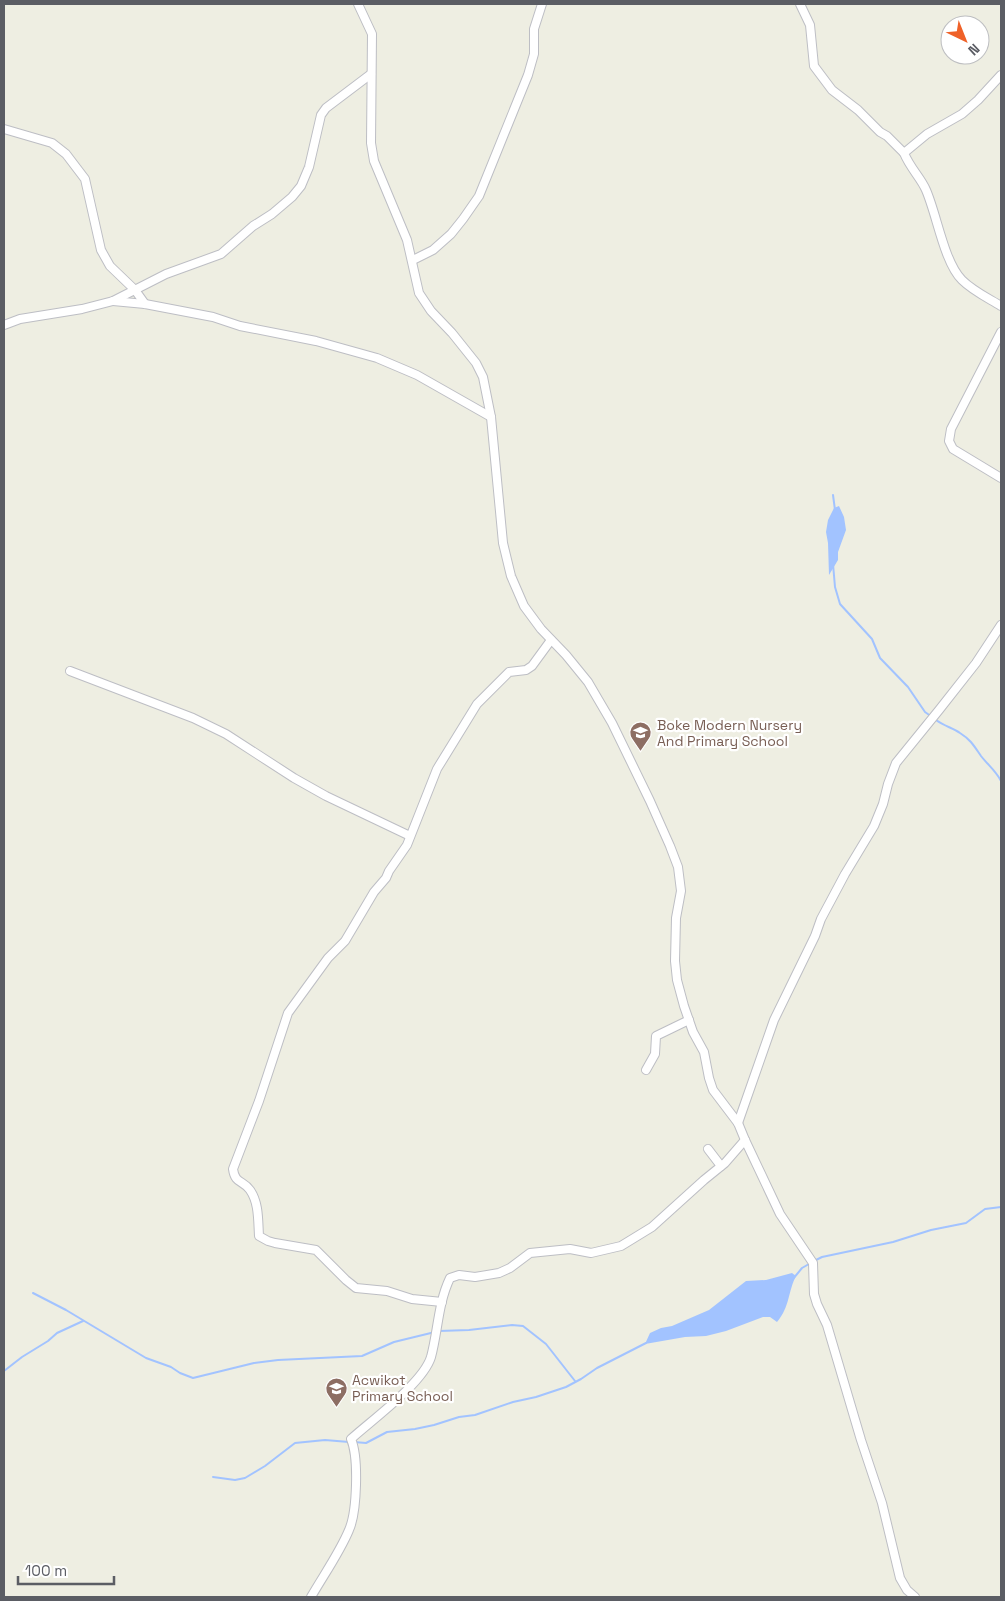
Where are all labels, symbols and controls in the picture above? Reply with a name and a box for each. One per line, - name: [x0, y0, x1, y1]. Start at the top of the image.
- north arrow: [940, 15, 990, 65]
- text: N: [964, 40, 983, 59]
- place label: Boke Modern Nursery And Primary School: [657, 716, 802, 750]
- school or university icon: Boke Modern Nursery And Primary School: [629, 721, 653, 752]
- place label: Acwikot Primary School: [352, 1371, 453, 1405]
- school or university icon: Acwikot Primary School: [324, 1376, 348, 1407]
- scale bar: [18, 1554, 114, 1586]
- text: 100 m: [25, 1561, 67, 1580]

